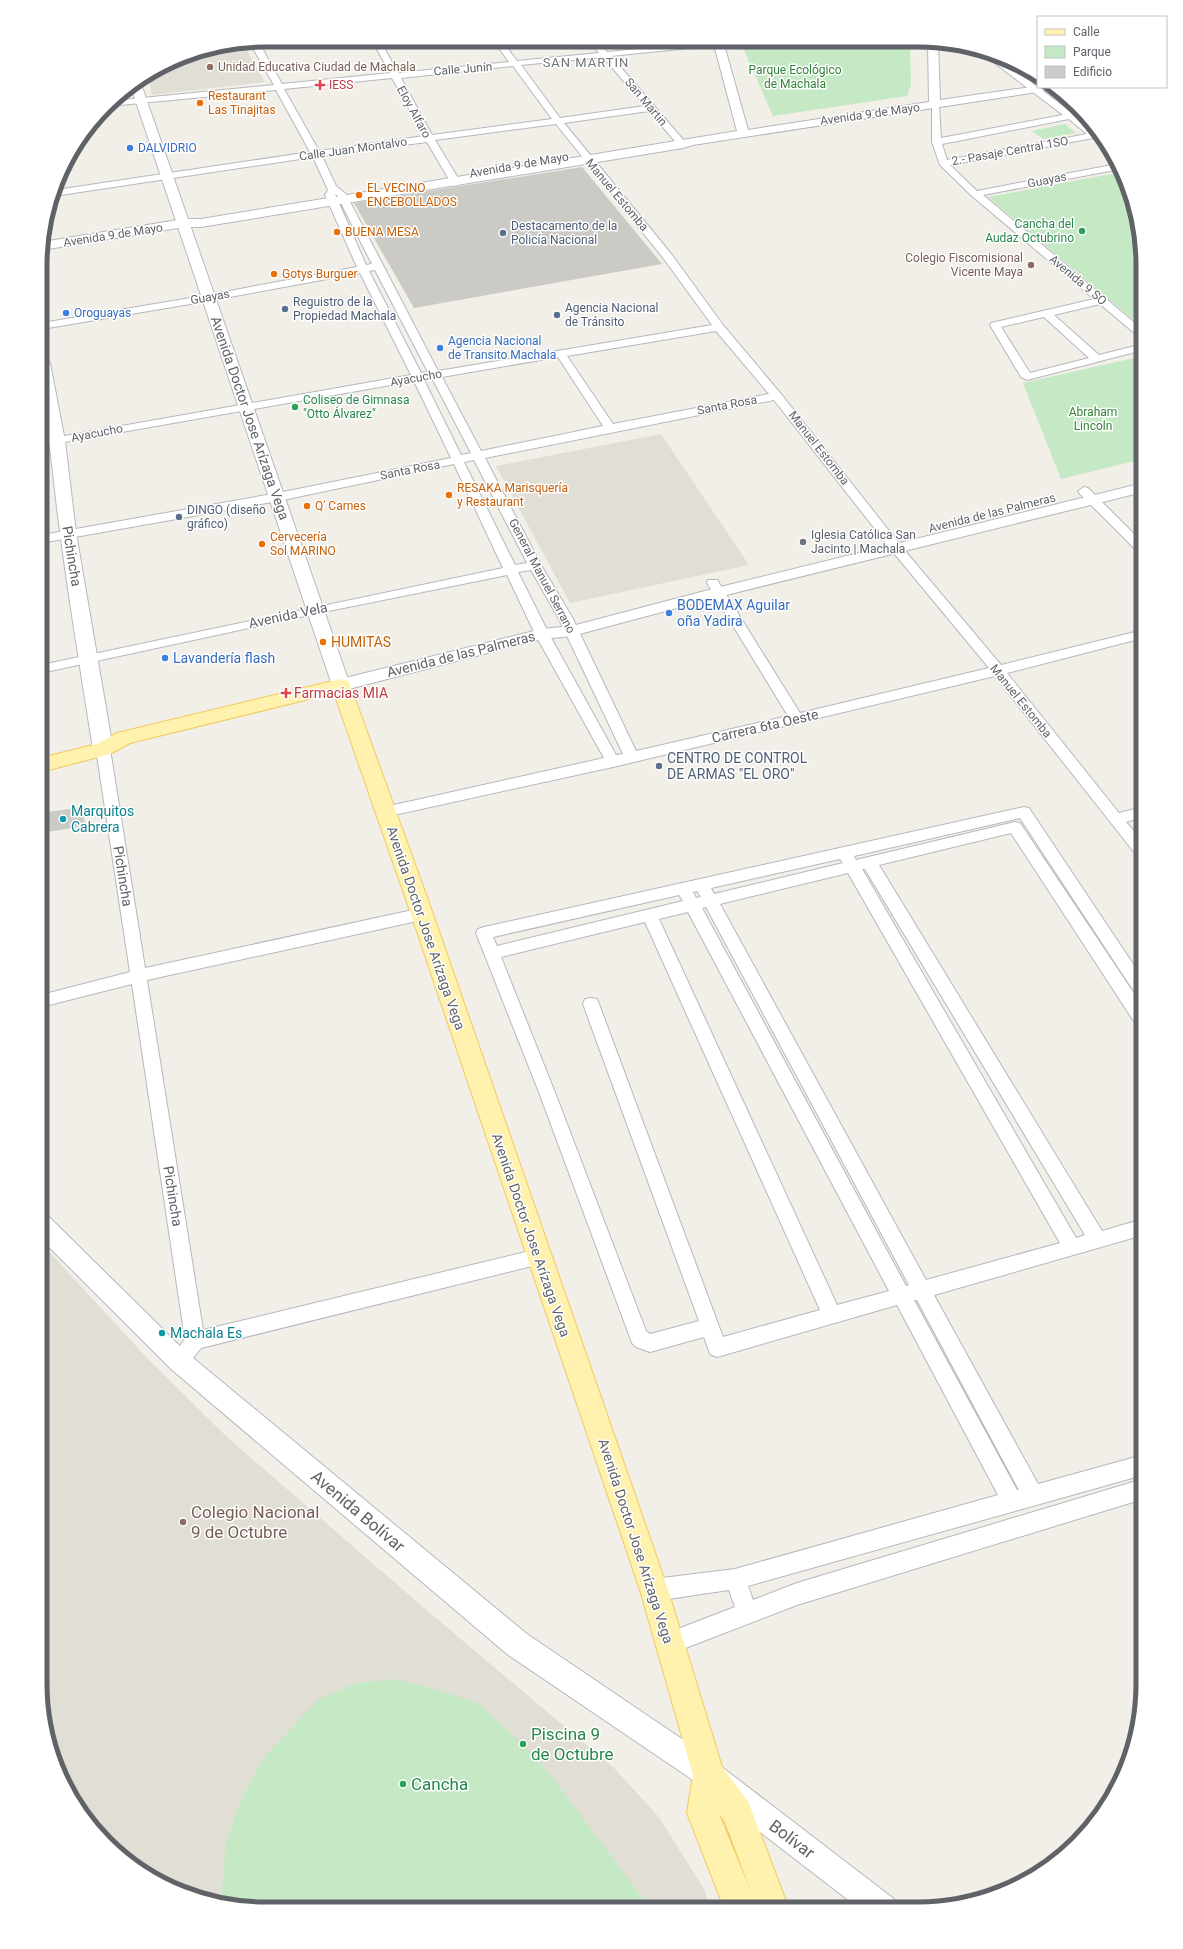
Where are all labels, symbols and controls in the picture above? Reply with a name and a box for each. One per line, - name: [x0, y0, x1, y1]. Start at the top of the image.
- legend: [1037, 16, 1167, 88]
- text: Calle: [1073, 25, 1100, 39]
- text: Parque: [1073, 45, 1111, 59]
- district label: SAN MARTIN: [543, 55, 629, 70]
- street label: Calle Junín: [433, 59, 493, 79]
- place label: Unidad Educativa Ciudad de Machala: [218, 60, 416, 74]
- marker: Unidad Educativa Ciudad de Machala: [205, 62, 215, 72]
- park label: Parque Ecológico de Machala: [748, 63, 842, 91]
- text: Edificio: [1073, 65, 1112, 79]
- street label: San Martin: [622, 75, 670, 129]
- place label: IESS: [329, 78, 353, 92]
- marker: IESS: [314, 79, 326, 91]
- street label: Eloy Alfaro: [394, 84, 434, 141]
- place label: Restaurant Las Tinajitas: [208, 89, 276, 117]
- marker: Restaurant Las Tinajitas: [195, 98, 205, 108]
- street label: Avenida 9 de Mayo: [819, 100, 921, 128]
- street label: Calle Juan Montalvo: [298, 134, 408, 164]
- street label: 2.- Pasaje Central 1SO: [951, 134, 1069, 168]
- place label: DALVIDRIO: [138, 141, 197, 155]
- marker: DALVIDRIO: [125, 143, 135, 153]
- street label: Avenida 9 de Mayo: [468, 149, 570, 181]
- street label: Manuel Estomba: [583, 156, 651, 234]
- street label: Guayas: [1026, 169, 1068, 191]
- place label: EL VECINO ENCEBOLLADOS: [367, 181, 457, 209]
- marker: EL VECINO ENCEBOLLADOS: [354, 190, 364, 200]
- place label: Cancha del Audaz Octubrino: [985, 217, 1074, 245]
- place label: Destacamento de la Policía Nacional: [511, 219, 617, 247]
- street label: Avenida 9 de Mayo: [62, 220, 164, 250]
- place label: BUENA MESA: [345, 225, 419, 239]
- marker: Cancha del Audaz Octubrino: [1077, 226, 1087, 236]
- marker: BUENA MESA: [332, 227, 342, 237]
- marker: Destacamento de la Policía Nacional: [498, 228, 508, 238]
- place label: Colegio Fiscomisional Vicente Maya: [905, 251, 1023, 279]
- street label: Avenida 9 SO: [1046, 252, 1110, 308]
- marker: Colegio Fiscomisional Vicente Maya: [1026, 260, 1036, 270]
- place label: Gotys Burguer: [282, 267, 358, 281]
- marker: Gotys Burguer: [269, 269, 279, 279]
- street label: Guayas: [189, 287, 231, 307]
- place label: Reguistro de la Propiedad Machala: [293, 295, 396, 323]
- place label: Agencia Nacional de Tránsito: [565, 301, 658, 329]
- marker: Reguistro de la Propiedad Machala: [280, 304, 290, 314]
- place label: Oroguayas: [74, 306, 131, 320]
- marker: Oroguayas: [61, 308, 71, 318]
- marker: Agencia Nacional de Tránsito: [552, 310, 562, 320]
- street label: Avenida Doctor Jose Arízaga Vega: [208, 314, 292, 522]
- place label: Agencia Nacional de Transito Machala: [448, 334, 556, 362]
- marker: Agencia Nacional de Transito Machala: [435, 343, 445, 353]
- street label: Ayacucho: [389, 367, 443, 389]
- street label: Santa Rosa: [696, 392, 758, 418]
- place label: Coliseo de Gimnasa "Otto Álvarez": [303, 393, 409, 421]
- marker: Coliseo de Gimnasa "Otto Álvarez": [290, 402, 300, 412]
- park label: Abraham Lincoln: [1069, 405, 1117, 433]
- street label: Manuel Estomba: [786, 408, 852, 488]
- street label: Ayacucho: [70, 421, 124, 445]
- street label: Santa Rosa: [379, 457, 441, 483]
- place label: RESAKA Marisquería y Restaurant: [457, 481, 568, 509]
- marker: RESAKA Marisquería y Restaurant: [444, 490, 454, 500]
- street label: Avenida de las Palmeras: [927, 490, 1057, 536]
- place label: Q' Carnes: [315, 499, 366, 513]
- marker: Q' Carnes: [302, 501, 312, 511]
- place label: DINGO (diseño gráfico): [187, 503, 266, 531]
- marker: DINGO (diseño gráfico): [174, 512, 184, 522]
- street label: General Manuel Serrano: [506, 516, 578, 636]
- street label: Pichincha: [59, 525, 85, 587]
- place label: Iglesia Católica San Jacinto | Machala: [811, 528, 916, 556]
- place label: Cervecería Sol MARINO: [270, 530, 336, 558]
- marker: Iglesia Católica San Jacinto | Machala: [798, 537, 808, 547]
- marker: Cervecería Sol MARINO: [257, 539, 267, 549]
- place label: BODEMAX Aguilar oña Yadira: [677, 597, 790, 629]
- street label: Avenida Vela: [247, 599, 329, 631]
- marker: BODEMAX Aguilar oña Yadira: [664, 608, 674, 618]
- street label: Avenida de las Palmeras: [385, 628, 537, 680]
- place label: HUMITAS: [331, 634, 391, 650]
- marker: HUMITAS: [318, 637, 328, 647]
- place label: Lavandería flash: [173, 650, 275, 666]
- marker: Lavandería flash: [160, 653, 170, 663]
- street label: Manuel Estomba: [987, 662, 1055, 740]
- place label: Farmacias MIA: [294, 685, 388, 701]
- marker: Farmacias MIA: [281, 688, 291, 698]
- street label: Carrera 6ta Oeste: [710, 706, 820, 746]
- place label: CENTRO DE CONTROL DE ARMAS "EL ORO": [667, 750, 808, 782]
- marker: CENTRO DE CONTROL DE ARMAS "EL ORO": [654, 761, 664, 771]
- place label: Marquitos Cabrera: [71, 803, 134, 835]
- marker: Marquitos Cabrera: [58, 814, 68, 824]
- street label: Avenida Doctor Jose Arízaga Vega: [384, 824, 468, 1032]
- street label: Pichincha: [110, 845, 136, 907]
- street label: Avenida Doctor Jose Arízaga Vega: [489, 1131, 573, 1339]
- street label: Pichincha: [160, 1165, 186, 1227]
- place label: Machala Es: [170, 1325, 242, 1341]
- marker: Machala Es: [157, 1328, 167, 1338]
- street label: Avenida Doctor Jose Arízaga Vega: [595, 1437, 677, 1645]
- street label: Avenida Bolívar: [307, 1466, 409, 1556]
- place label: Colegio Nacional 9 de Octubre: [191, 1502, 319, 1542]
- marker: Colegio Nacional 9 de Octubre: [178, 1517, 188, 1527]
- place label: Piscina 9 de Octubre: [531, 1724, 614, 1764]
- marker: Piscina 9 de Octubre: [518, 1739, 528, 1749]
- place label: Cancha: [411, 1774, 468, 1794]
- marker: Cancha: [398, 1779, 408, 1789]
- street label: Bolívar: [765, 1815, 819, 1863]

